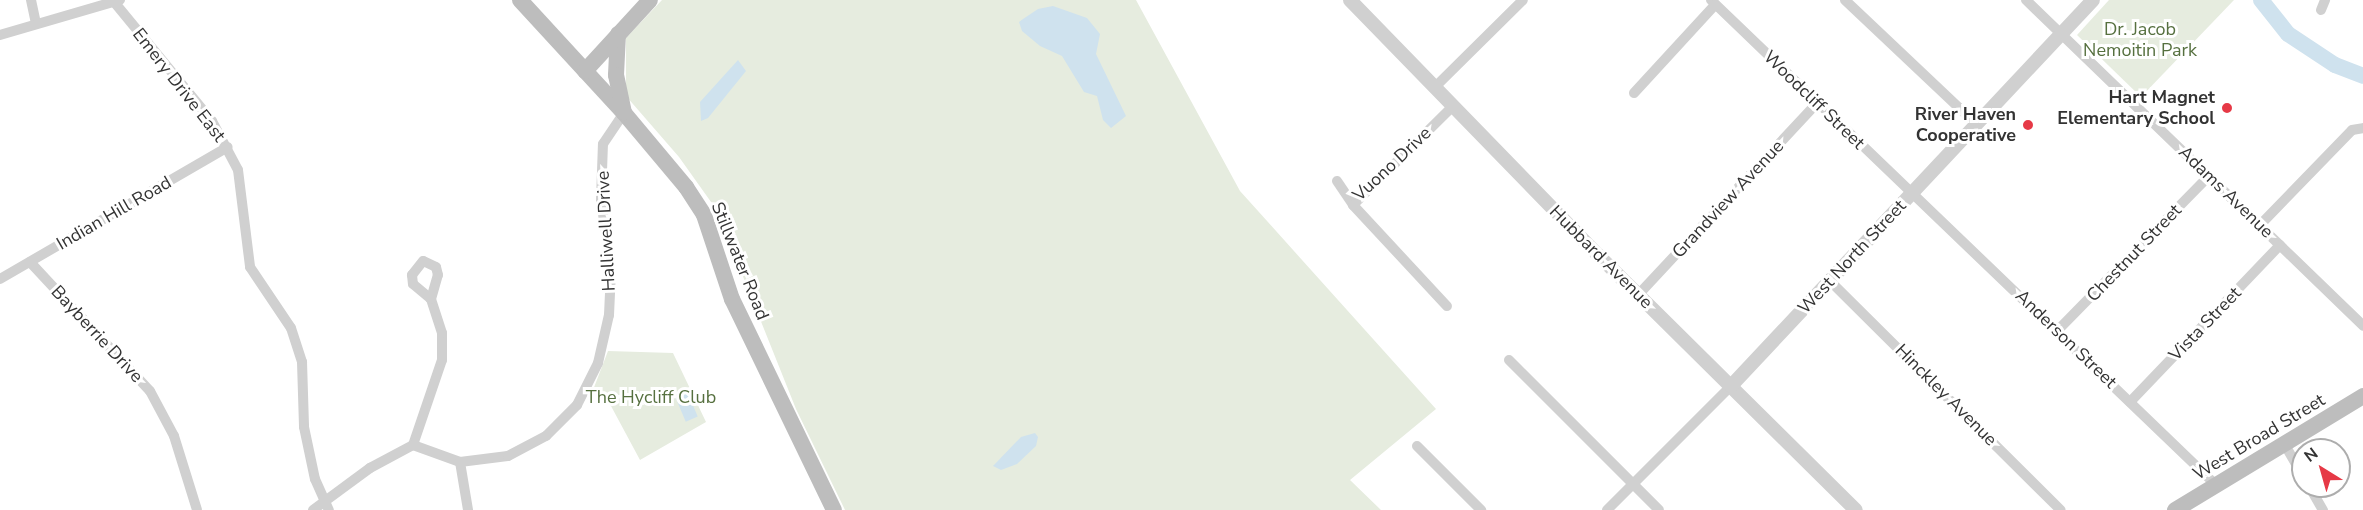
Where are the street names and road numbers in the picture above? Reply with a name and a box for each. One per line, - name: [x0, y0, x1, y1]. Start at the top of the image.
- street label: Emery Drive East: [128, 24, 230, 146]
- street label: Woodcliff Street: [1759, 46, 1869, 154]
- street label: Vuono Drive: [1348, 122, 1436, 206]
- street label: Grandview Avenue: [1668, 135, 1788, 263]
- street label: Adams Avenue: [2174, 142, 2278, 242]
- street label: Halliwell Drive: [592, 170, 620, 292]
- street label: Indian Hill Road: [53, 171, 175, 255]
- street label: West North Street: [1794, 195, 1910, 319]
- street label: Stillwater Road: [707, 199, 773, 323]
- street label: Chestnut Street: [2082, 200, 2186, 306]
- street label: Hubbard Avenue: [1545, 201, 1657, 313]
- street label: Bayberrie Drive: [47, 281, 147, 387]
- street label: Vista Street: [2164, 282, 2246, 366]
- street label: Anderson Street: [2011, 285, 2121, 393]
- street label: Hinckley Avenue: [1891, 340, 2001, 450]
- street label: West Broad Street: [2189, 389, 2329, 485]

